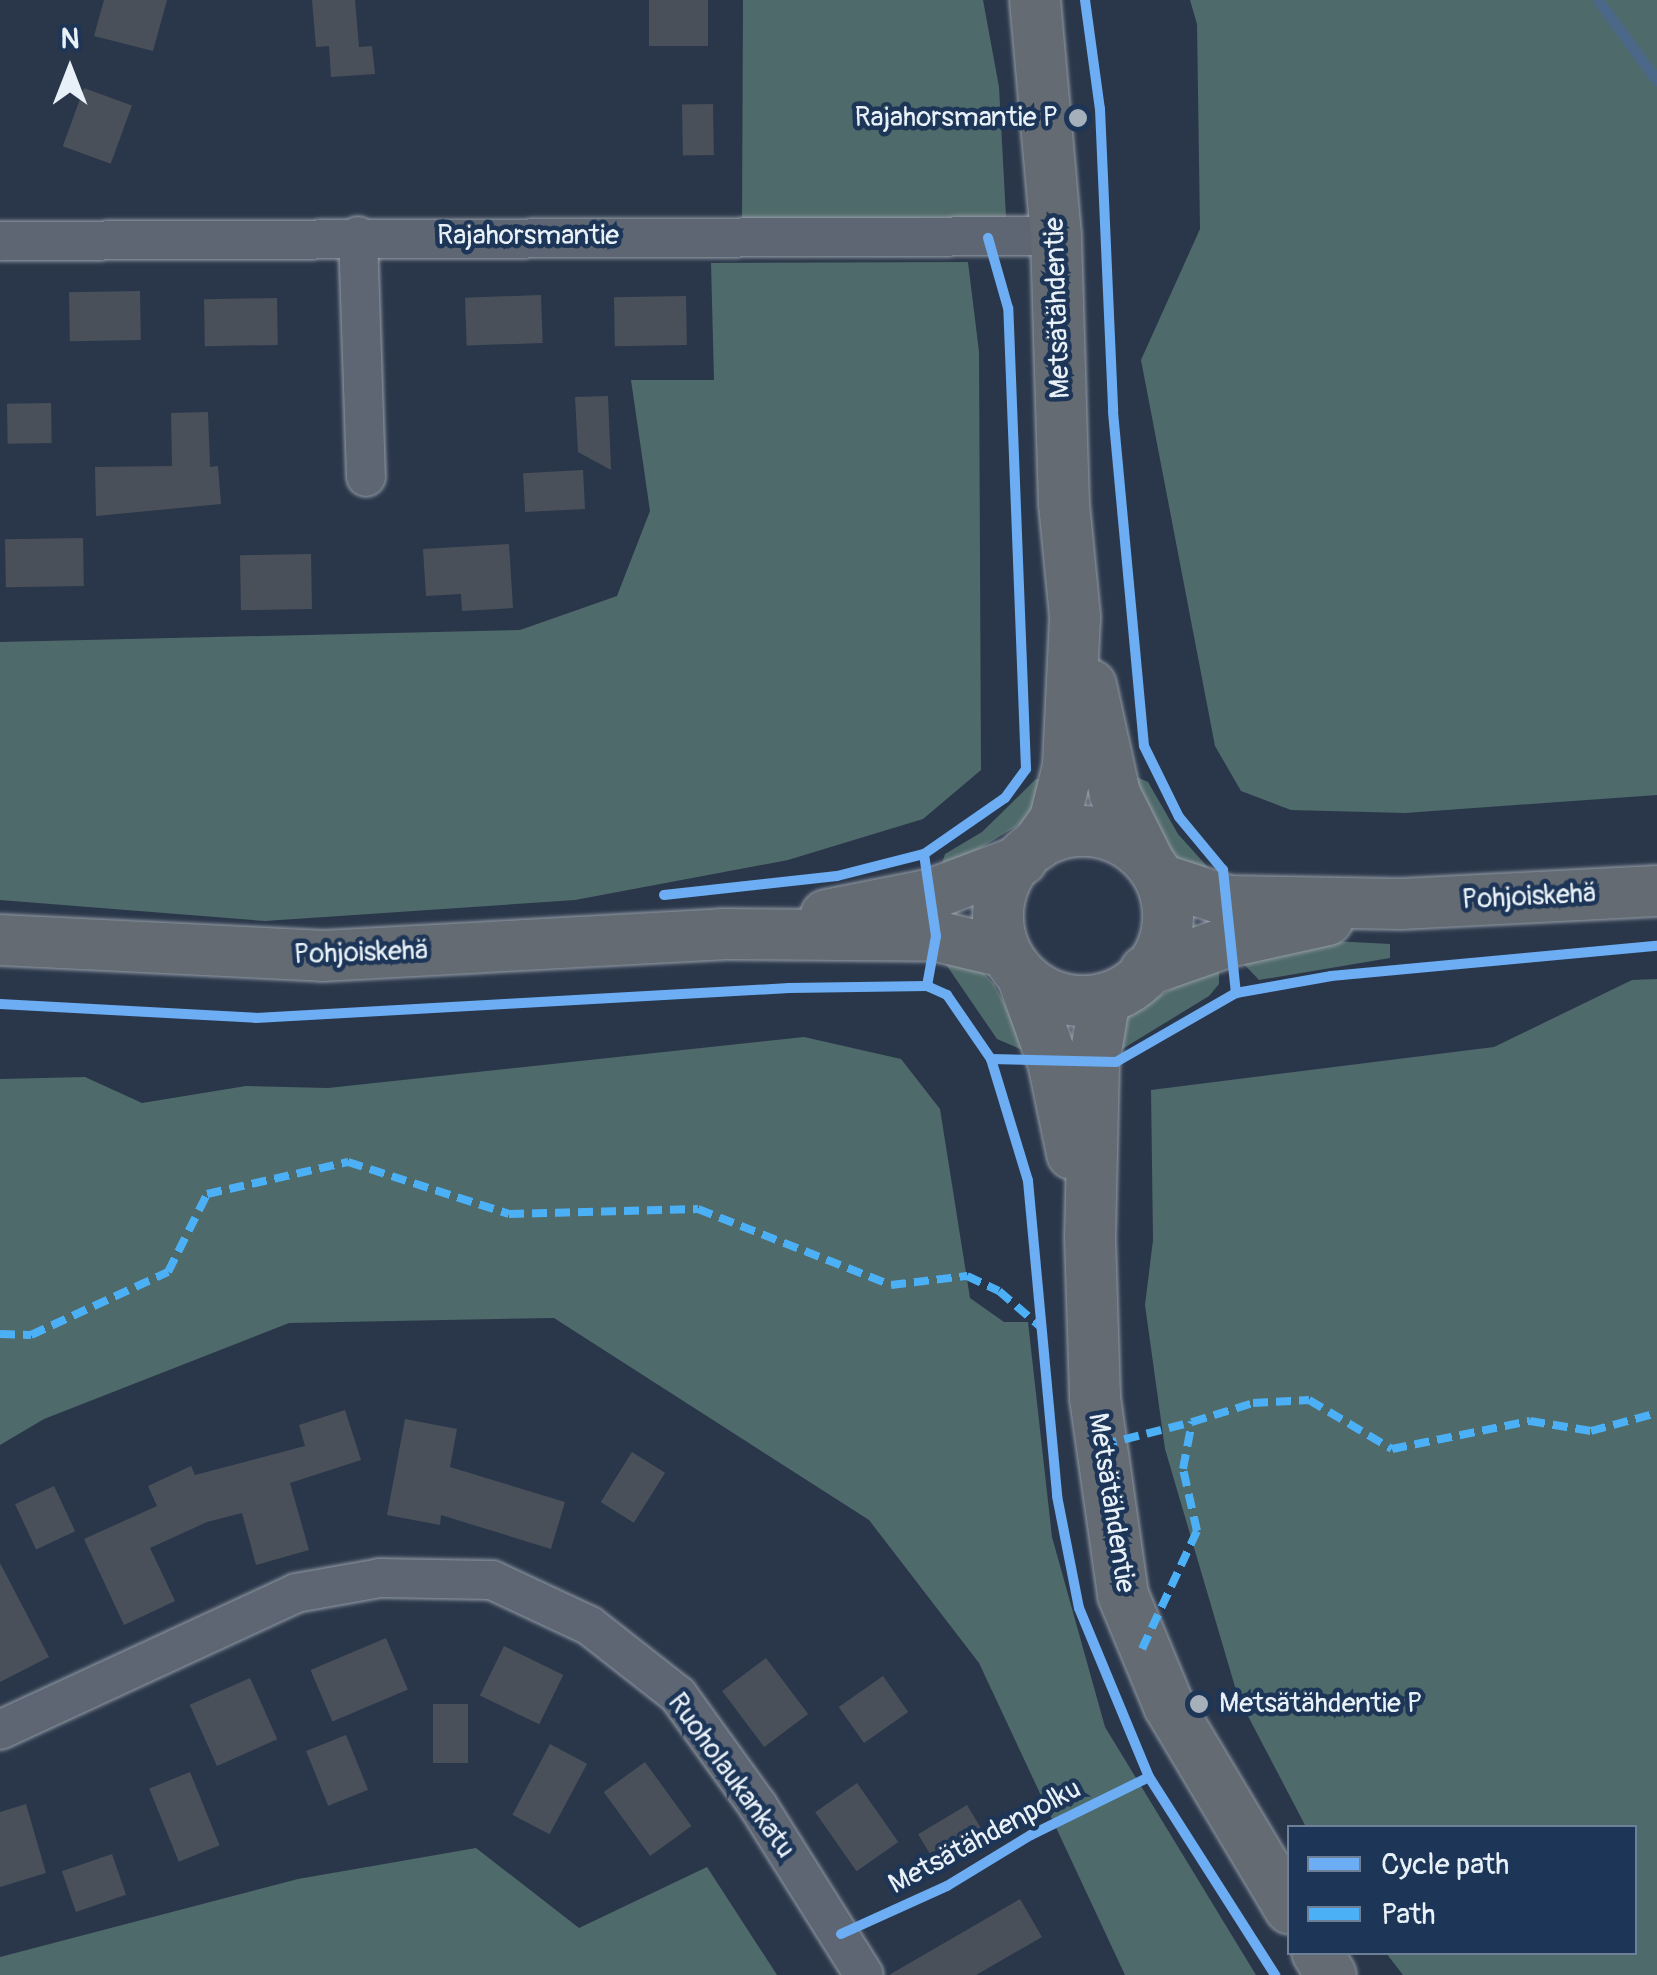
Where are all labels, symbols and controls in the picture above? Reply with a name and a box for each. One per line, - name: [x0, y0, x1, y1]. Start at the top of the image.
- north arrow: [20, 20, 120, 120]
- text: N: [61, 22, 79, 57]
- place label: Rajahorsmantie P: [854, 101, 1058, 135]
- marker: Rajahorsmantie P: [1067, 107, 1089, 129]
- street label: Metsätähdentie: [1038, 217, 1078, 399]
- street label: Rajahorsmantie: [437, 219, 619, 253]
- street label: Pohjoiskehä: [1461, 877, 1597, 917]
- street label: Pohjoiskehä: [293, 934, 429, 972]
- street label: Metsätähdentie: [1080, 1411, 1142, 1595]
- street label: Ruoholaukankatu: [660, 1687, 802, 1865]
- place label: Metsätähdentie P: [1219, 1687, 1422, 1721]
- marker: Metsätähdentie P: [1188, 1693, 1210, 1715]
- street label: Metsätähdenpolku: [883, 1772, 1087, 1902]
- legend: [1287, 1825, 1637, 1955]
- text: Cycle path: [1381, 1846, 1509, 1883]
- text: Path: [1381, 1896, 1436, 1933]

